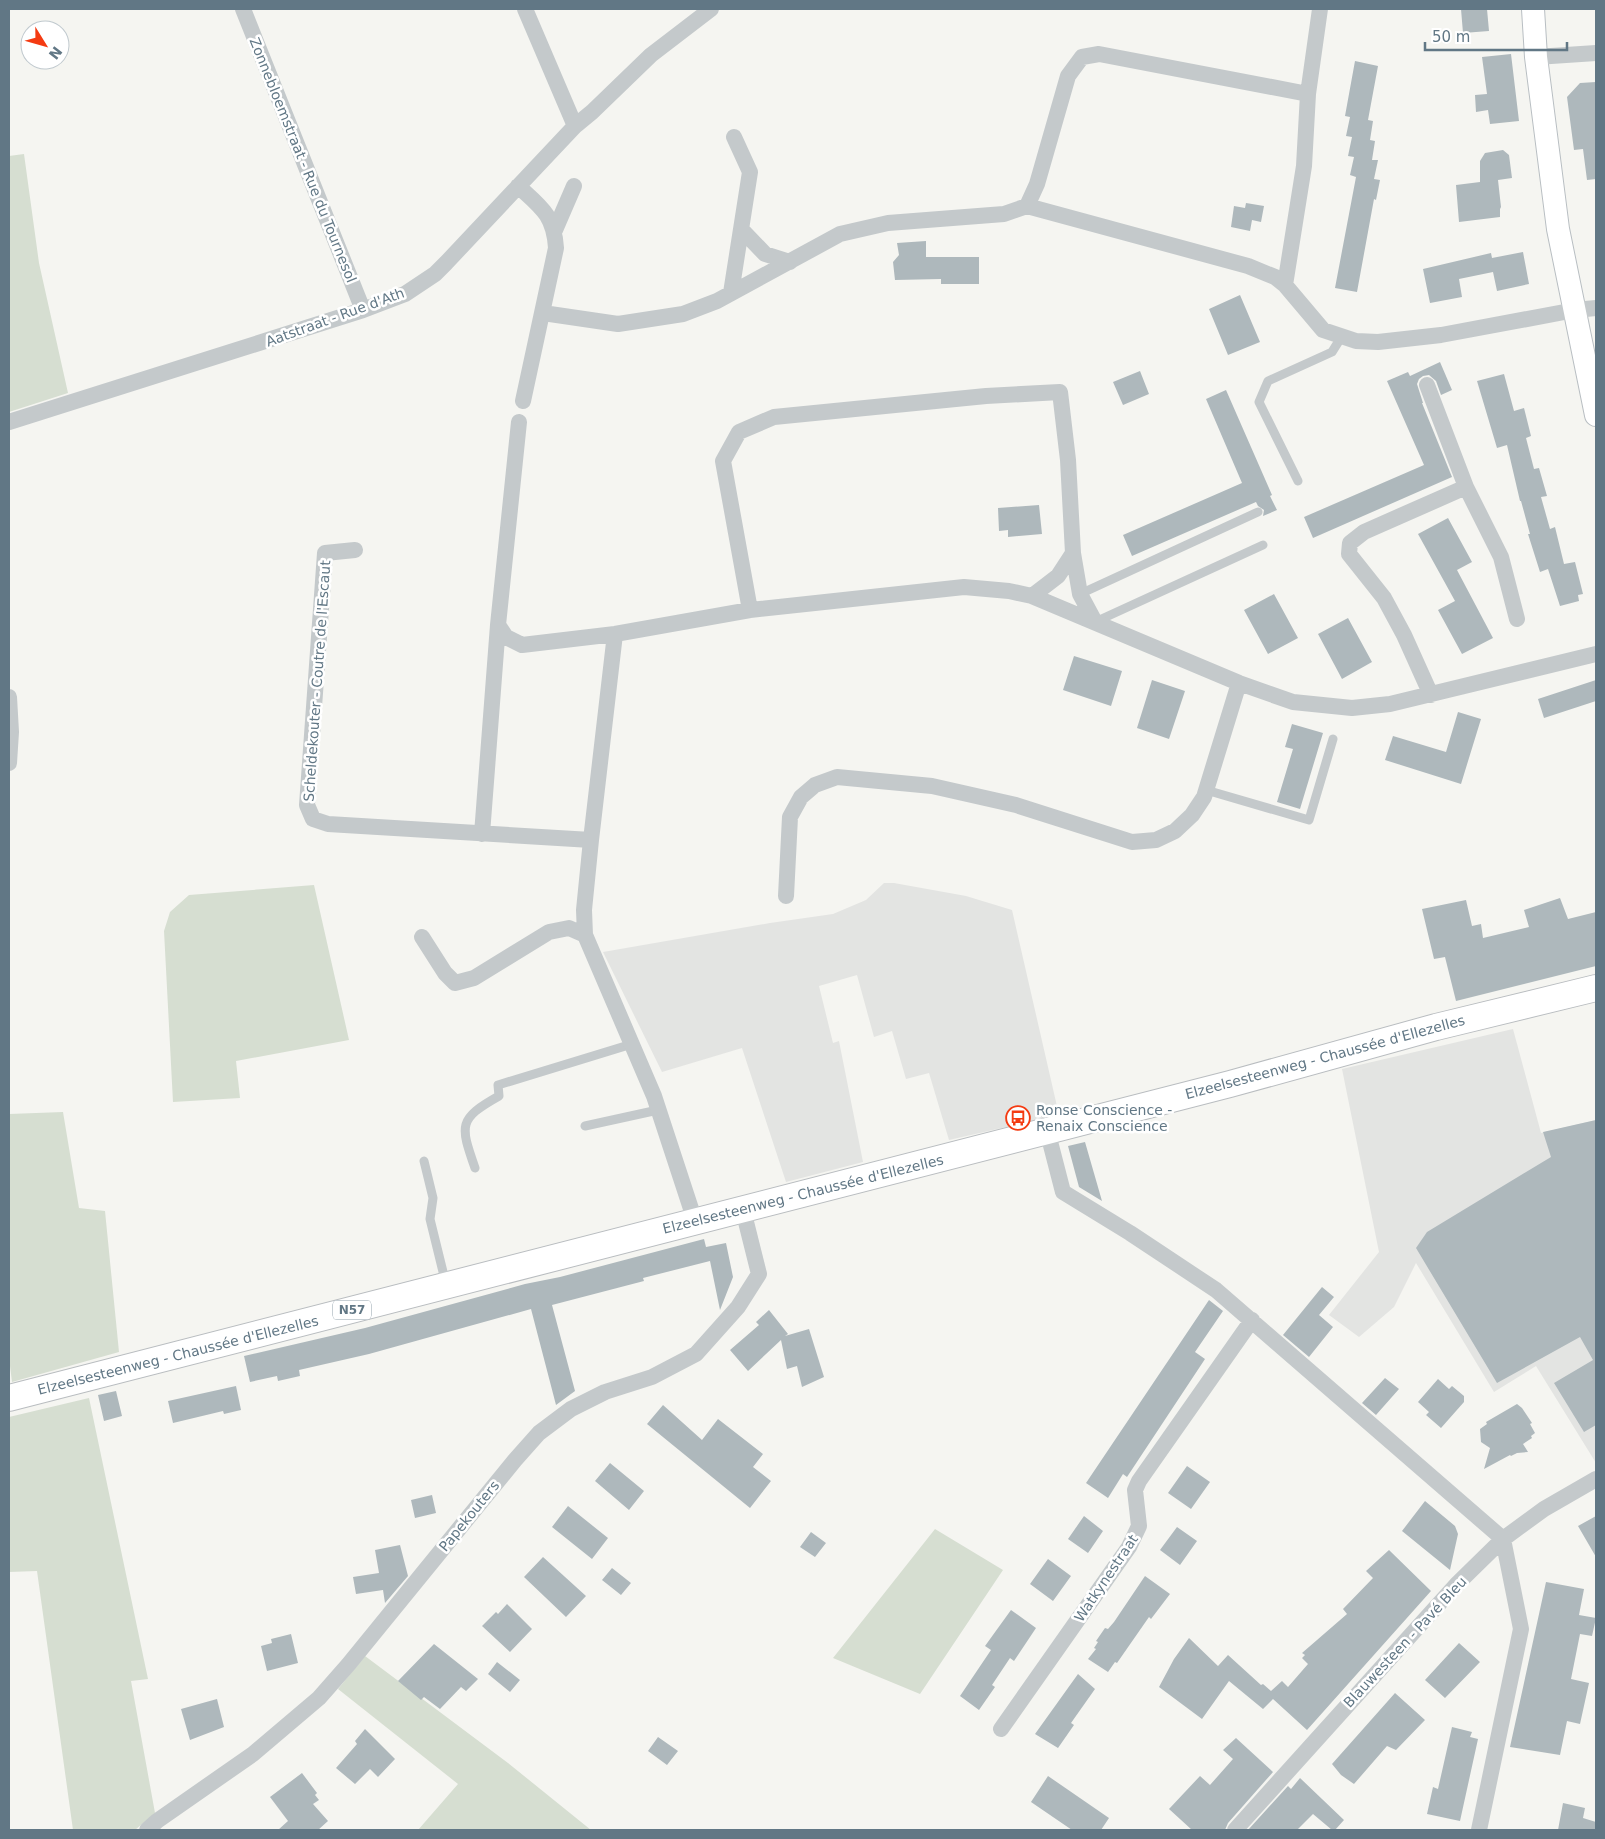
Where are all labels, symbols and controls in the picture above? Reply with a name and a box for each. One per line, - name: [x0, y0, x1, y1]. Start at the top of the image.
- north arrow: [20, 20, 70, 70]
- scale bar: [1425, 20, 1568, 52]
- text: 50 m: [1432, 28, 1470, 46]
- street label: Zonnebloemstraat - Rue du Tournesol: [246, 35, 360, 285]
- text: N: [45, 43, 65, 62]
- street label: Aatstraat - Rue d'Ath: [264, 284, 406, 350]
- street label: Scheldekouter - Coutre de l'Escaut: [301, 559, 333, 802]
- street label: Elzeelsesteenweg - Chaussée d'Ellezelles: [1183, 1012, 1467, 1102]
- place label: Ronse Conscience - Renaix Conscience: [1036, 1102, 1172, 1134]
- bus stop icon: Ronse Conscience - Renaix Conscience: [1005, 1105, 1031, 1131]
- street label: Elzeelsesteenweg - Chaussée d'Ellezelles: [661, 1151, 945, 1237]
- road number: N57: [333, 1300, 371, 1320]
- street label: Elzeelsesteenweg - Chaussée d'Ellezelles: [36, 1312, 320, 1398]
- street label: Papekouters: [436, 1478, 502, 1554]
- street label: Watkynestraat: [1071, 1531, 1141, 1625]
- street label: Blauwesteen - Pavé Bleu: [1340, 1573, 1470, 1711]

